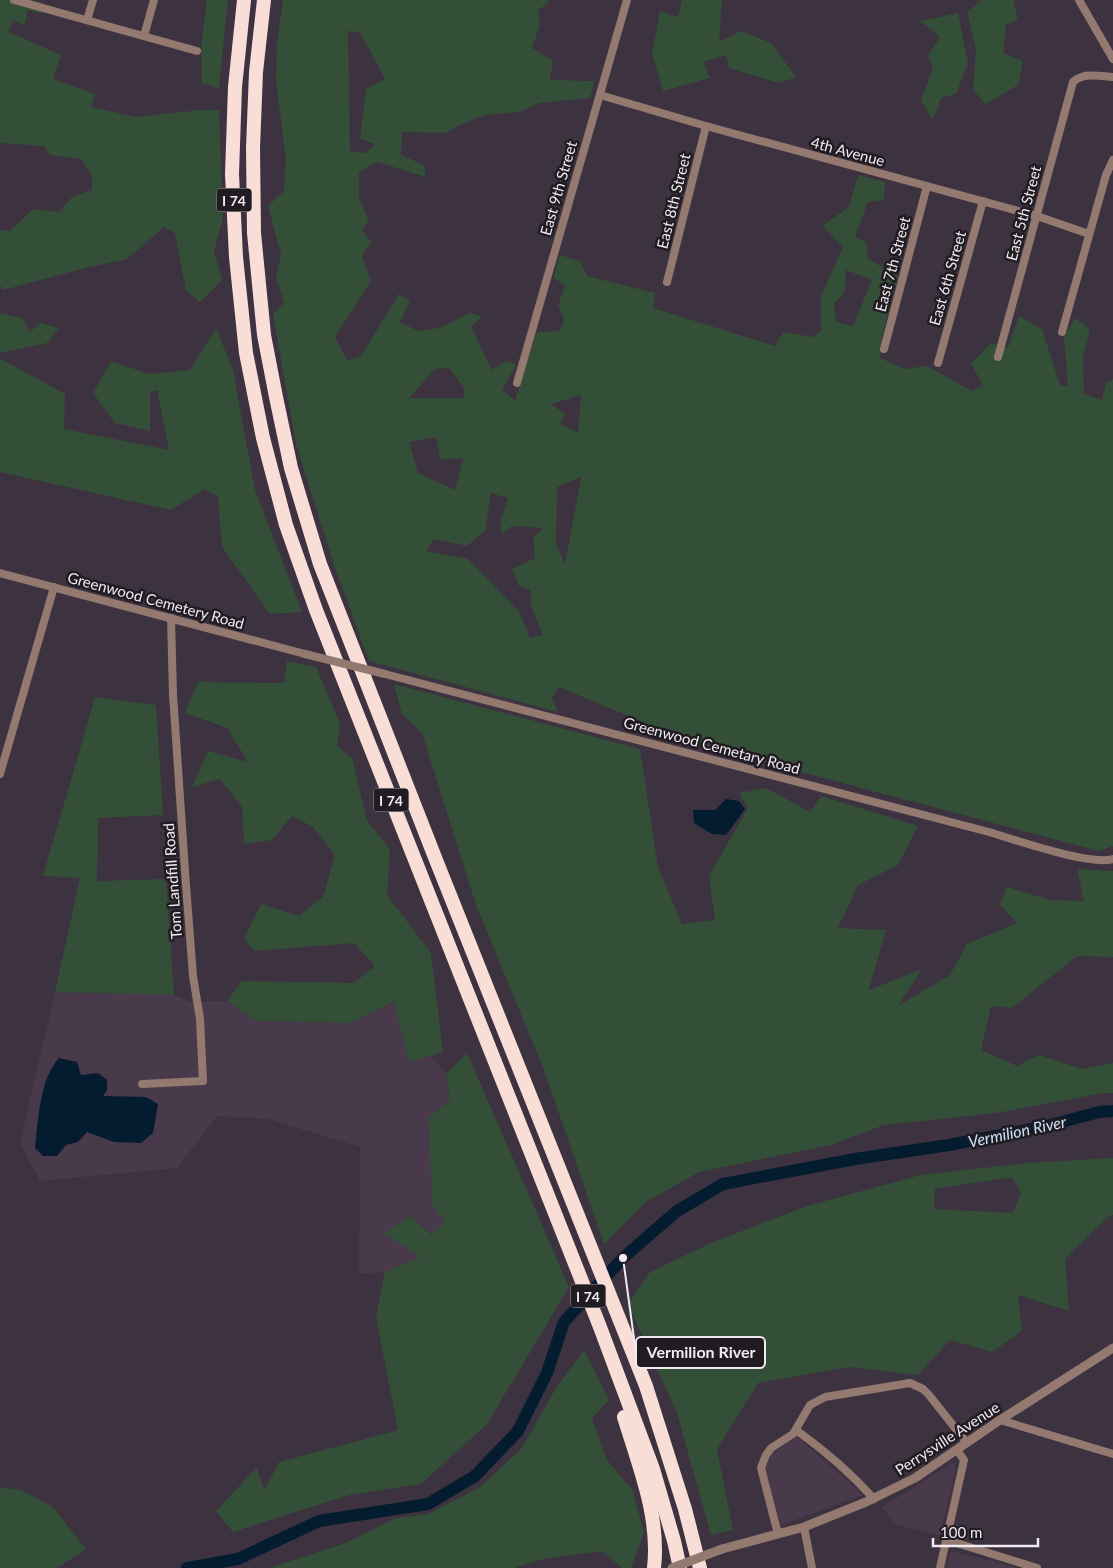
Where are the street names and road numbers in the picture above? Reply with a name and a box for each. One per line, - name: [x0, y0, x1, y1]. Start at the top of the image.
- street label: 4th Avenue: [809, 133, 887, 169]
- street label: East 9th Street: [536, 138, 580, 237]
- street label: East 8th Street: [652, 151, 694, 250]
- street label: East 5th Street: [1002, 163, 1044, 262]
- road number: I 74: [216, 188, 252, 212]
- street label: East 7th Street: [871, 214, 913, 313]
- street label: East 6th Street: [925, 228, 969, 327]
- street label: Greenwood Cemetery Road: [66, 568, 246, 632]
- street label: Greenwood Cemetary Road: [622, 713, 802, 777]
- road number: I 74: [374, 788, 408, 812]
- street label: Tom Landfill Road: [159, 822, 185, 940]
- road number: I 74: [570, 1284, 606, 1308]
- street label: Perrysville Avenue: [891, 1398, 1003, 1478]

